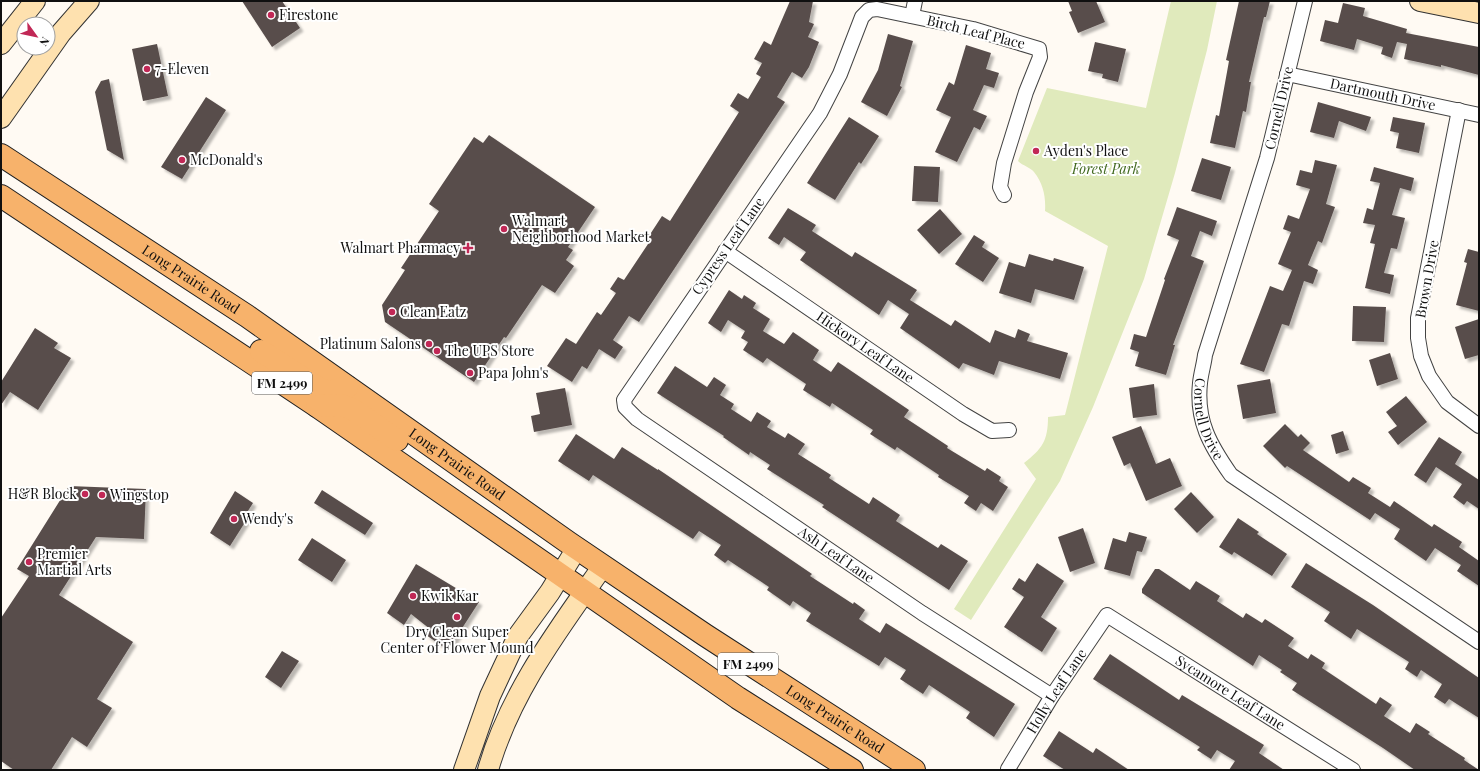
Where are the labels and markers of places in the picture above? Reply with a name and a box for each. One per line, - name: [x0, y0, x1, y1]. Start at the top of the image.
- place label: Firestone: [279, 5, 338, 24]
- marker: Firestone: [266, 10, 276, 20]
- place label: 7-Eleven: [155, 59, 210, 78]
- marker: 7-Eleven: [142, 64, 152, 74]
- place label: Ayden's Place: [1043, 141, 1128, 160]
- marker: Ayden's Place: [1031, 146, 1041, 156]
- place label: McDonald's: [190, 150, 263, 169]
- marker: McDonald's: [177, 155, 187, 165]
- place label: Walmart Neighborhood Market: [511, 211, 651, 246]
- marker: Walmart Neighborhood Market: [499, 224, 509, 234]
- place label: Walmart Pharmacy: [339, 238, 460, 257]
- marker: Walmart Pharmacy: [463, 243, 473, 253]
- place label: Clean Eatz: [400, 302, 467, 321]
- marker: Clean Eatz: [387, 307, 397, 317]
- place label: Platinum Salons: [320, 334, 421, 353]
- marker: Platinum Salons: [424, 339, 434, 349]
- place label: The UPS Store: [445, 341, 534, 360]
- marker: The UPS Store: [432, 346, 442, 356]
- place label: Papa John's: [478, 363, 549, 382]
- marker: Papa John's: [465, 368, 475, 378]
- place label: H&R Block: [8, 484, 77, 503]
- place label: Wingstop: [109, 485, 169, 504]
- marker: H&R Block: [80, 489, 90, 499]
- marker: Wingstop: [97, 490, 107, 500]
- place label: Wendy's: [241, 509, 293, 528]
- marker: Wendy's: [229, 514, 239, 524]
- place label: Premier Martial Arts: [37, 544, 112, 579]
- marker: Premier Martial Arts: [24, 557, 34, 567]
- place label: Kwik Kar: [421, 586, 479, 605]
- marker: Kwik Kar: [408, 591, 418, 601]
- marker: Dry Clean Super Center of Flower Mound: [452, 612, 462, 622]
- place label: Dry Clean Super Center of Flower Mound: [380, 622, 534, 657]

